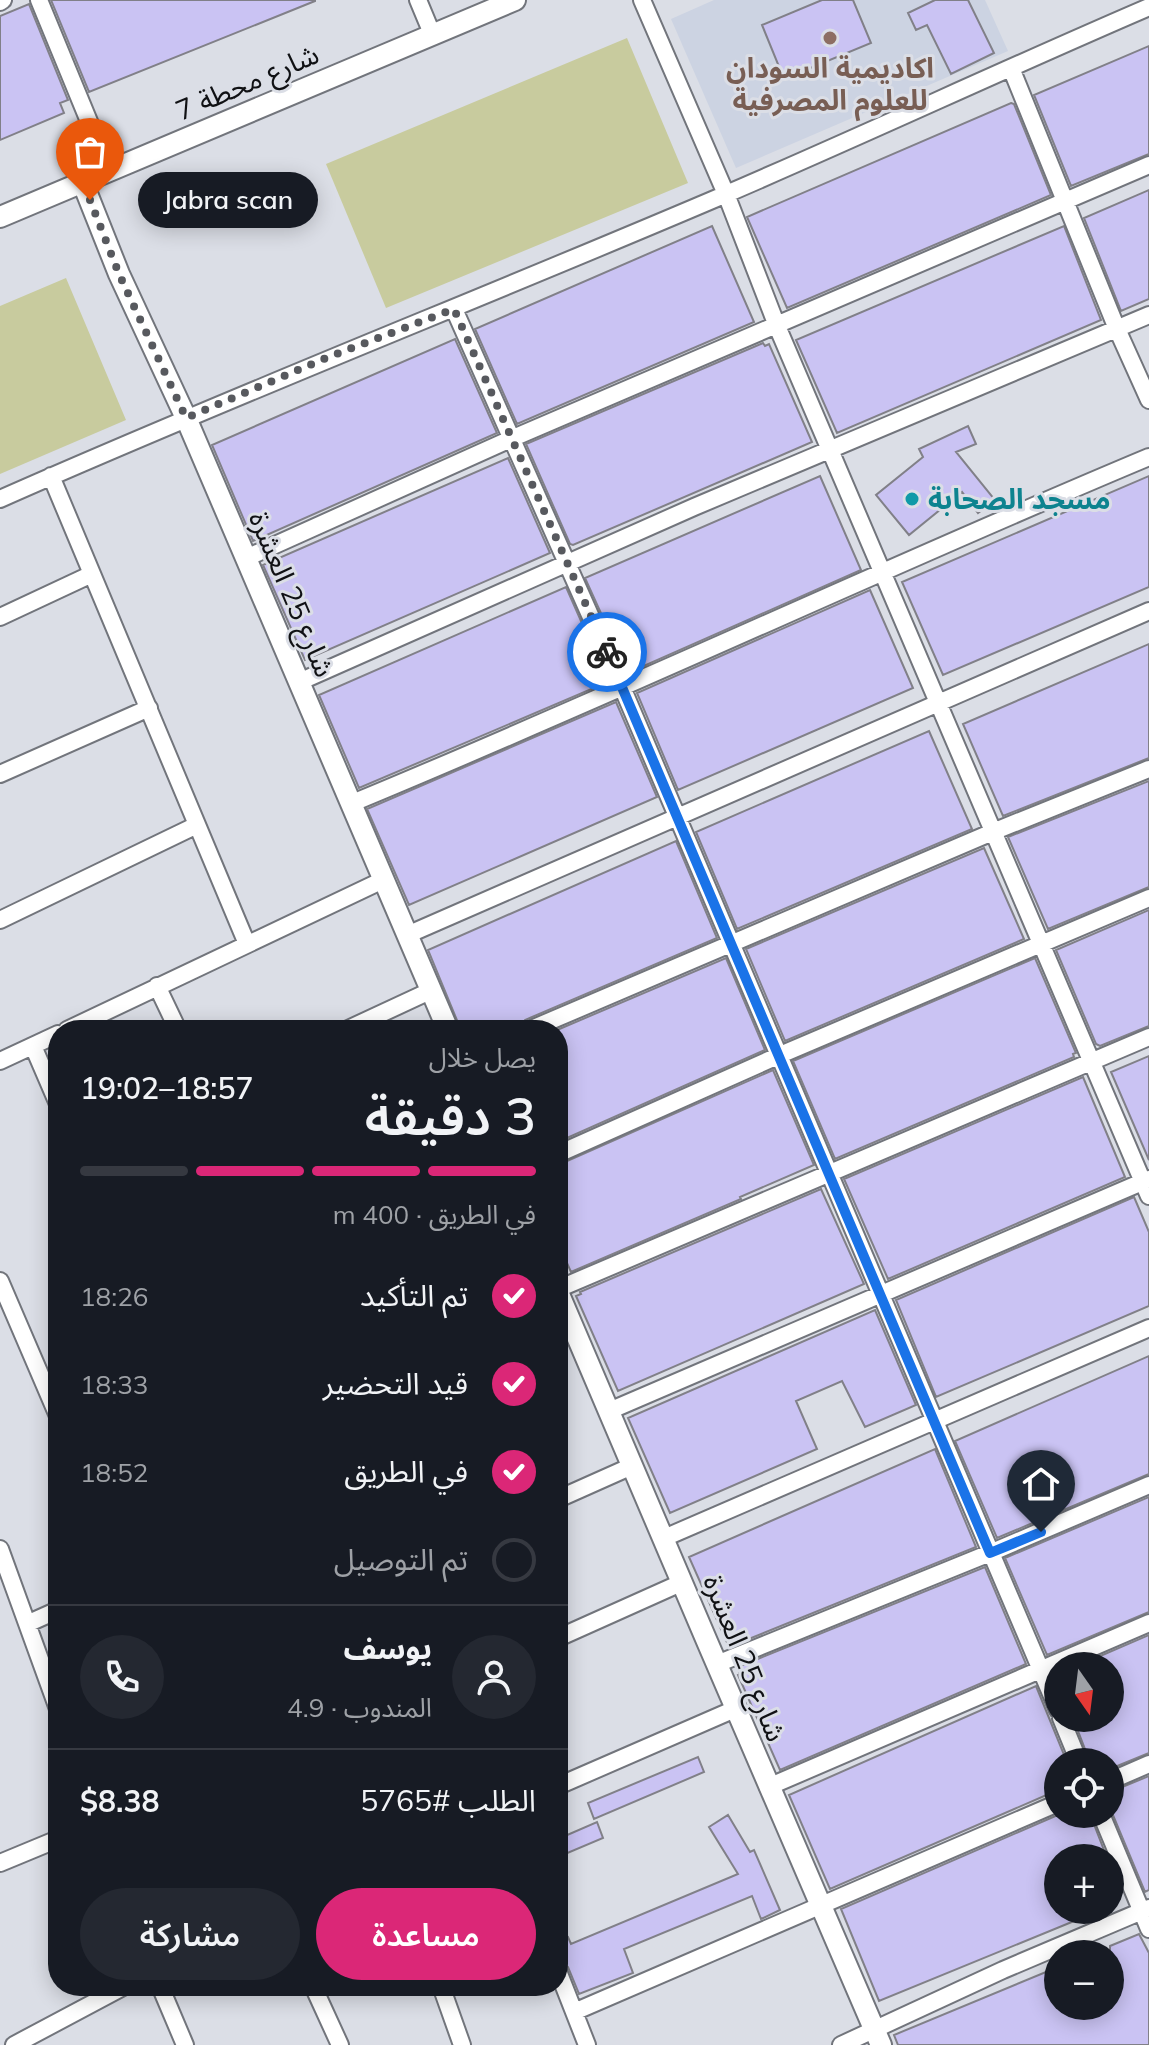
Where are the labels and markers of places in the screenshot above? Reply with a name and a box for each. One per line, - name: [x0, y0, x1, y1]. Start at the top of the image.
- marker: اكاديمية السودان للعلوم المصرفية: [821, 29, 839, 47]
- place label: اكاديمية السودان للعلوم المصرفية: [726, 50, 934, 122]
- pin: [56, 118, 124, 200]
- callout: Jabra scan: [138, 172, 318, 228]
- place label: مسجد الصحابة: [928, 481, 1111, 516]
- marker: مسجد الصحابة: [903, 490, 921, 508]
- pin: [1007, 1450, 1075, 1532]

